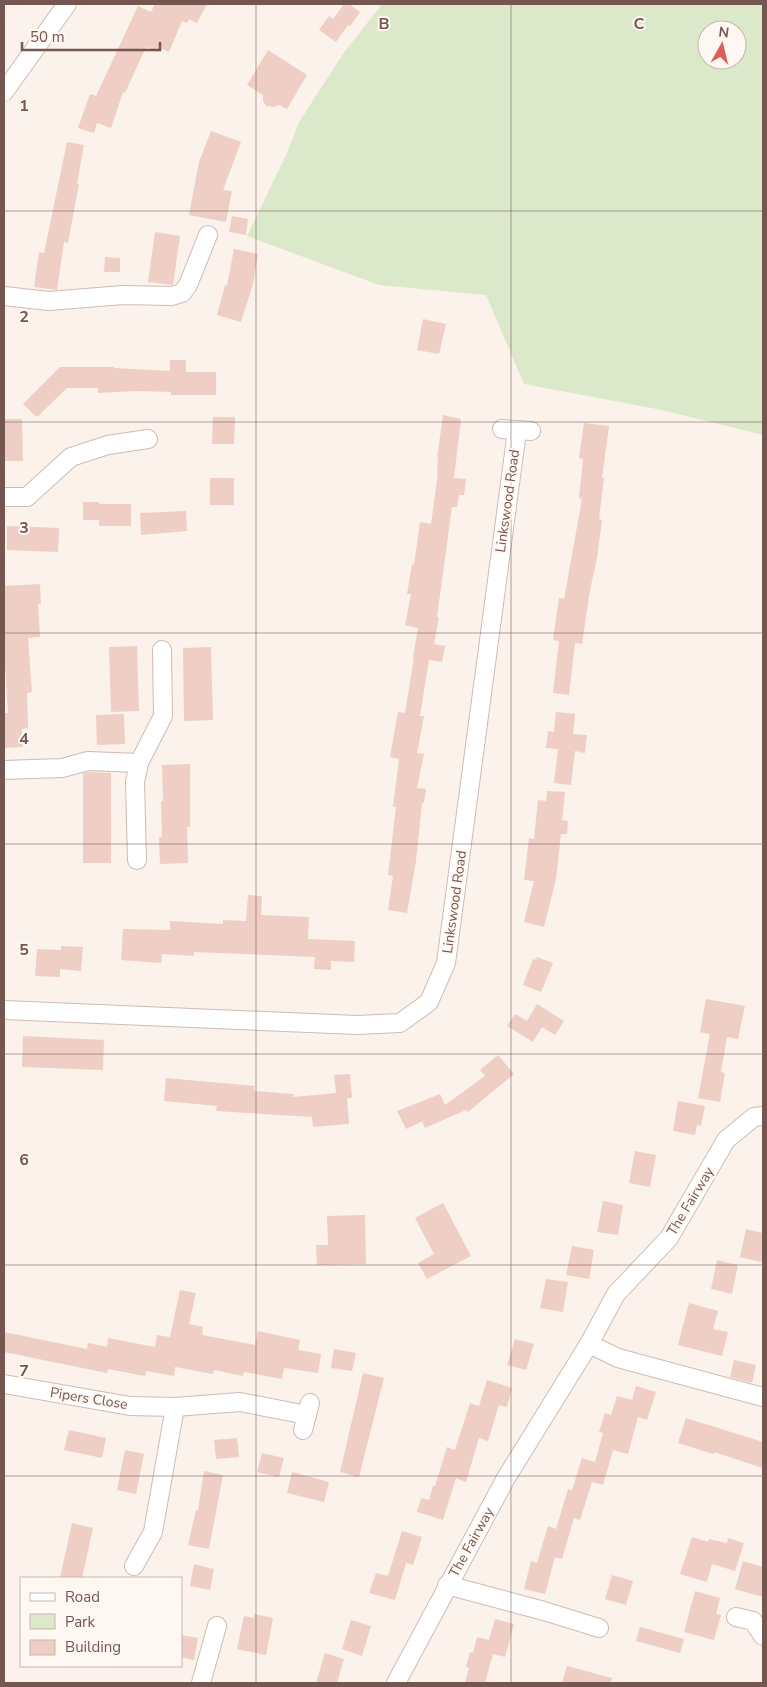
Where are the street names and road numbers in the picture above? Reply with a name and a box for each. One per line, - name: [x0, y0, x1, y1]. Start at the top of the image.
- street label: Linkswood Road: [491, 448, 524, 554]
- street label: Linkswood Road: [438, 849, 471, 955]
- street label: The Fairway: [662, 1163, 719, 1239]
- street label: Pipers Close: [49, 1383, 129, 1414]
- street label: The Fairway: [444, 1503, 499, 1581]

